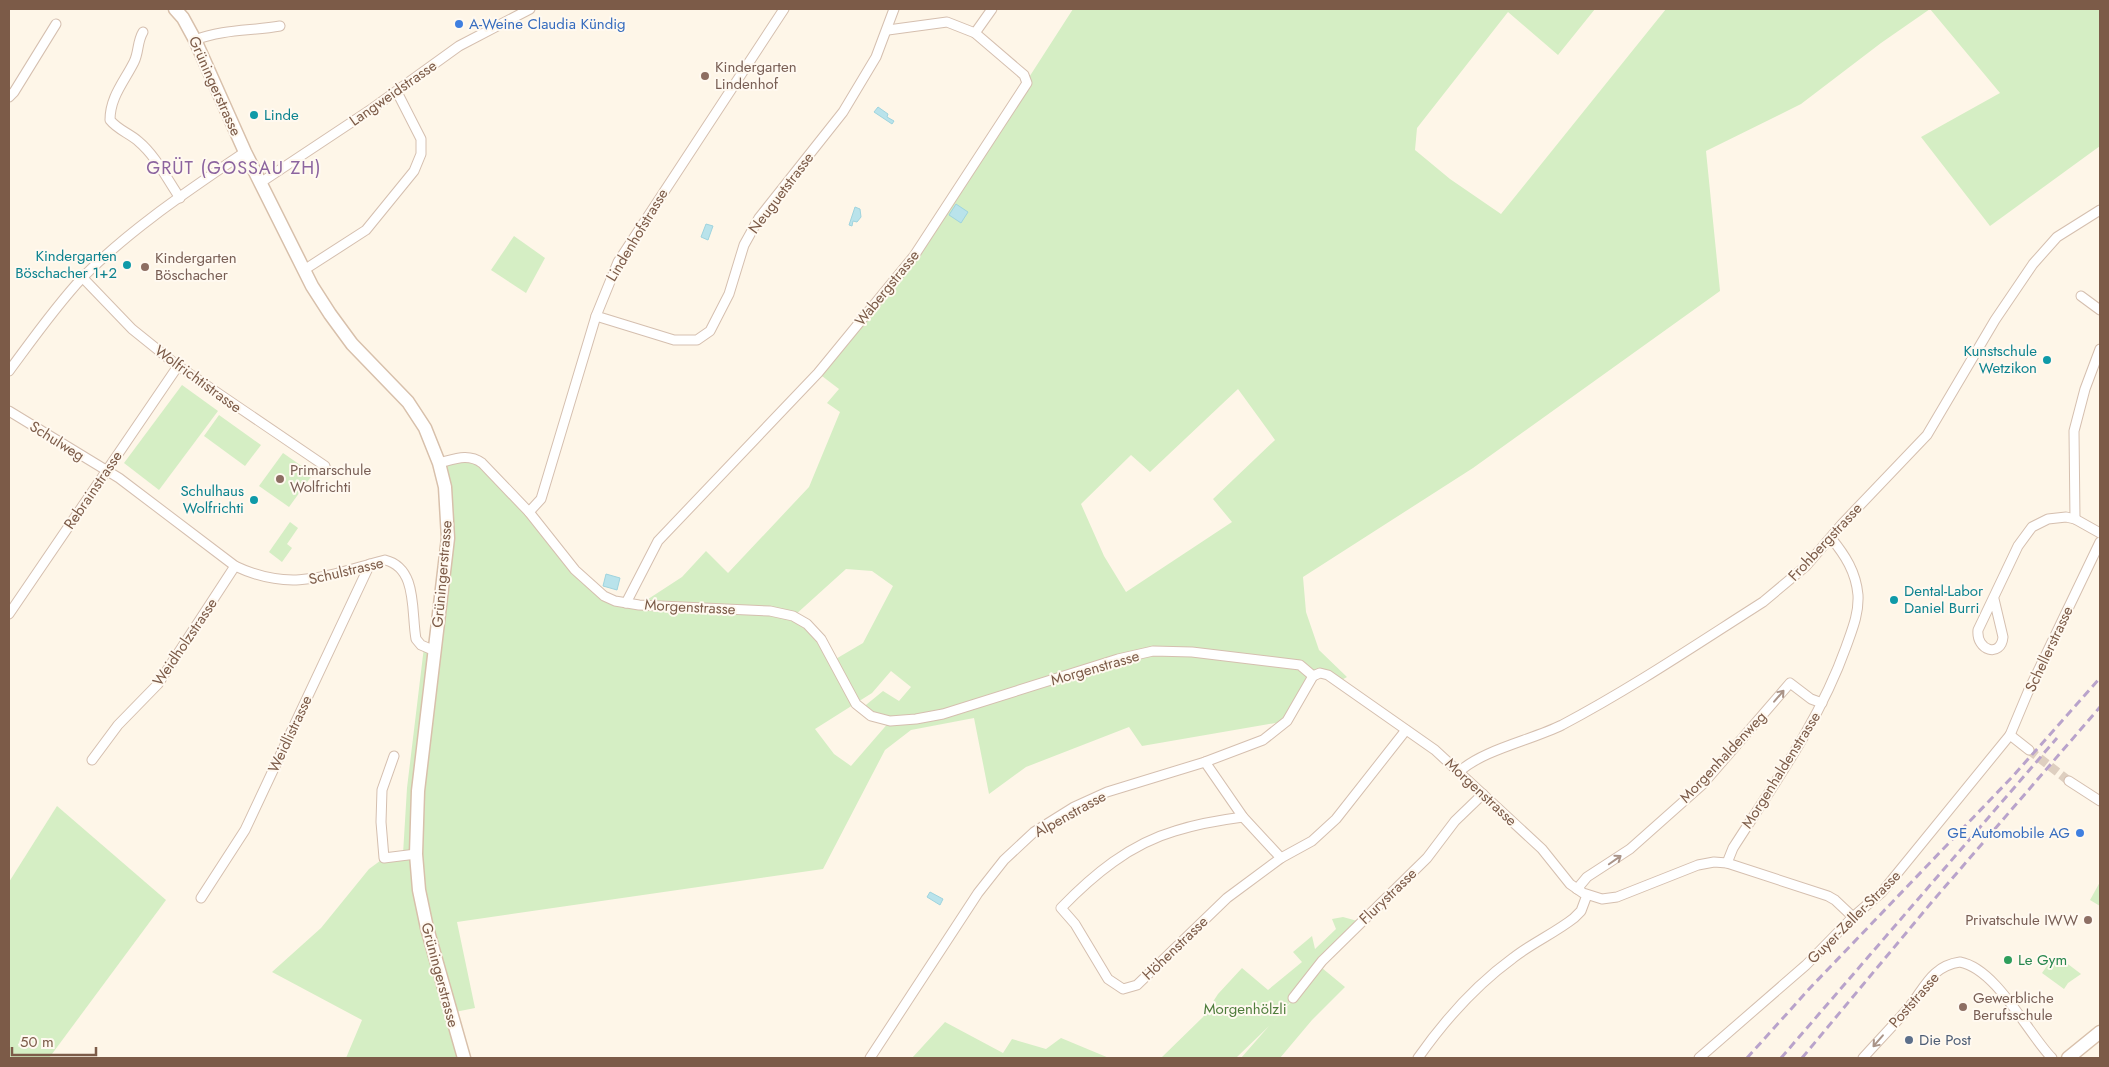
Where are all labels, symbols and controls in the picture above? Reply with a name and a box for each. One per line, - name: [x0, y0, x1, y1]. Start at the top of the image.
- place label: A-Weine Claudia Kündig: [469, 13, 626, 35]
- marker: A-Weine Claudia Kündig: [453, 18, 465, 30]
- street label: Grüningerstrasse: [183, 32, 247, 140]
- street label: Langweidstrasse: [345, 54, 441, 131]
- place label: Kindergarten Lindenhof: [715, 56, 797, 95]
- marker: Kindergarten Lindenhof: [699, 70, 711, 82]
- place label: Linde: [264, 104, 299, 126]
- marker: Linde: [248, 109, 260, 121]
- street label: Neuguetstrasse: [743, 148, 819, 238]
- district label: GRÜT (GOSSAU ZH): [146, 155, 322, 181]
- street label: Lindenhofstrasse: [601, 184, 674, 286]
- place label: Kindergarten Böschacher 1+2: [15, 245, 117, 284]
- street label: Wabergstrasse: [849, 245, 925, 331]
- place label: Kindergarten Böschacher: [155, 247, 237, 286]
- marker: Kindergarten Böschacher 1+2: [121, 259, 133, 271]
- marker: Kindergarten Böschacher: [139, 261, 151, 273]
- street label: Wolfrichtistrasse: [150, 340, 246, 418]
- place label: Kunstschule Wetzikon: [1963, 340, 2037, 379]
- marker: Kunstschule Wetzikon: [2041, 354, 2053, 366]
- street label: Schulweg: [25, 416, 89, 466]
- street label: Rebrainstrasse: [59, 446, 128, 534]
- place label: Primarschule Wolfrichti: [290, 459, 371, 498]
- marker: Primarschule Wolfrichti: [274, 473, 286, 485]
- place label: Schulhaus Wolfrichti: [180, 480, 244, 519]
- marker: Schulhaus Wolfrichti: [248, 494, 260, 506]
- street label: Frohbergstrasse: [1783, 498, 1867, 586]
- street label: Grüningerstrasse: [426, 519, 458, 629]
- street label: Schulstrasse: [306, 552, 386, 590]
- place label: Dental-Labor Daniel Burri: [1904, 580, 1984, 619]
- street label: Weidholzstrasse: [147, 593, 223, 690]
- street label: Morgenstrasse: [644, 594, 736, 620]
- marker: Dental-Labor Daniel Burri: [1888, 594, 1900, 606]
- street label: Schellerstrasse: [2019, 602, 2079, 696]
- street label: Morgenstrasse: [1048, 645, 1142, 691]
- one-way arrow: [1773, 690, 1784, 703]
- street label: Weidlistrasse: [262, 691, 318, 776]
- street label: Morgenhaldenweg: [1675, 706, 1771, 808]
- street label: Morgenhaldenstrasse: [1736, 707, 1826, 833]
- street label: Morgenstrasse: [1440, 753, 1522, 831]
- street label: Alpenstrasse: [1030, 785, 1110, 843]
- place label: GE Automobile AG: [1947, 822, 2070, 844]
- marker: GE Automobile AG: [2074, 827, 2086, 839]
- one-way arrow: [1608, 855, 1622, 865]
- street label: Flurystrasse: [1354, 863, 1422, 929]
- street label: Guyer-Zeller-Strasse: [1802, 865, 1906, 969]
- place label: Privatschule IWW: [1965, 909, 2078, 931]
- street label: Höhenstrasse: [1137, 911, 1213, 985]
- marker: Privatschule IWW: [2082, 914, 2094, 926]
- street label: Grüningerstrasse: [415, 920, 465, 1030]
- place label: Le Gym: [2018, 949, 2067, 971]
- marker: Le Gym: [2002, 954, 2014, 966]
- street label: Poststrasse: [1884, 967, 1945, 1033]
- place label: Gewerbliche Berufsschule: [1973, 987, 2054, 1026]
- park label: Morgenhölzli: [1203, 998, 1287, 1020]
- marker: Gewerbliche Berufsschule: [1957, 1001, 1969, 1013]
- scale bar: [12, 1024, 96, 1056]
- place label: Die Post: [1919, 1029, 1971, 1051]
- text: 50 m: [20, 1031, 54, 1053]
- marker: Die Post: [1903, 1034, 1915, 1046]
- one-way arrow: [1872, 1035, 1884, 1048]

